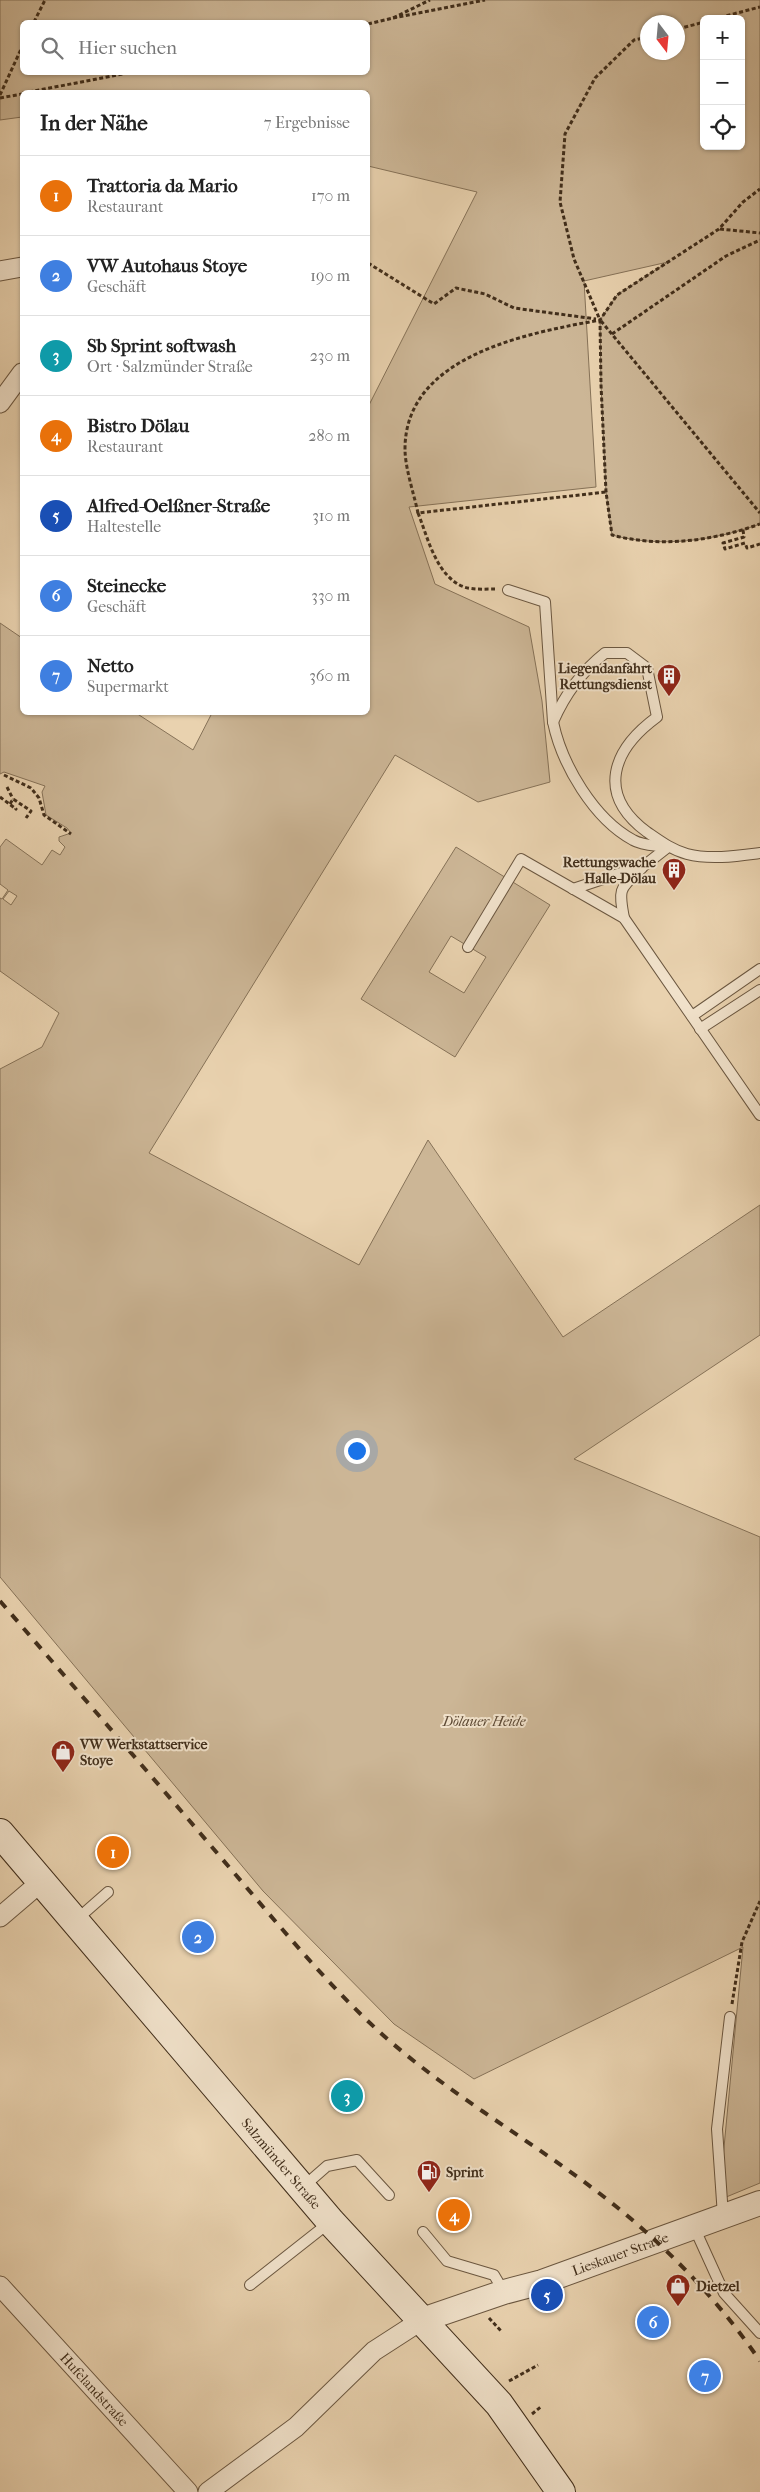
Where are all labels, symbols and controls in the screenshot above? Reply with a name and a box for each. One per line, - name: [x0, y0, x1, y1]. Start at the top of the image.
- north arrow: [640, 15, 685, 60]
- map controls: [700, 15, 745, 150]
- button: +: [700, 15, 745, 60]
- search box: [20, 20, 370, 75]
- icon: search: [38, 34, 66, 62]
- text: Hier suchen: [78, 37, 177, 59]
- button: −: [700, 60, 745, 105]
- button: locate: [700, 105, 745, 150]
- text: In der Nähe: [40, 111, 148, 135]
- text: 7 Ergebnisse: [264, 113, 350, 132]
- text: Trattoria da Mario: [87, 175, 238, 197]
- text: 1: [53, 186, 59, 205]
- text: 170 m: [311, 186, 350, 205]
- text: Restaurant: [87, 197, 163, 216]
- text: VW Autohaus Stoye: [87, 255, 247, 277]
- text: 2: [52, 266, 60, 285]
- text: 190 m: [310, 266, 350, 285]
- text: Geschäft: [87, 277, 147, 296]
- text: Sb Sprint softwash: [87, 335, 236, 357]
- text: 3: [53, 346, 59, 365]
- text: 230 m: [310, 346, 350, 365]
- text: Ort · Salzmünder Straße: [87, 357, 253, 376]
- text: Bistro Dölau: [87, 415, 189, 437]
- text: 4: [51, 426, 61, 445]
- text: 280 m: [308, 426, 350, 445]
- text: Restaurant: [87, 437, 163, 456]
- text: Alfred-Oelßner-Straße: [87, 495, 270, 517]
- text: 5: [53, 506, 59, 525]
- text: 310 m: [312, 506, 350, 525]
- text: Haltestelle: [87, 517, 161, 536]
- text: Steinecke: [87, 575, 166, 597]
- text: 6: [52, 586, 60, 605]
- text: 330 m: [311, 586, 350, 605]
- text: Geschäft: [87, 597, 147, 616]
- text: Netto: [87, 655, 134, 677]
- place label: Liegendanfahrt Rettungsdienst: [558, 660, 653, 693]
- building icon: Liegendanfahrt Rettungsdienst: [656, 663, 682, 697]
- text: 7: [52, 666, 60, 685]
- text: 360 m: [309, 666, 350, 685]
- text: Supermarkt: [87, 677, 169, 696]
- place label: Rettungswache Halle-Dölau: [563, 854, 656, 887]
- building icon: Rettungswache Halle-Dölau: [661, 857, 687, 891]
- your location: [344, 1438, 370, 1464]
- park label: Dölauer Heide: [442, 1713, 526, 1730]
- place label: VW Werkstattservice Stoye: [79, 1736, 208, 1769]
- shop icon: VW Werkstattservice Stoye: [50, 1739, 76, 1773]
- pin: 1: [97, 1833, 129, 1871]
- pin: 2: [182, 1918, 214, 1956]
- pin: 3: [331, 2077, 363, 2115]
- street label: Salzmünder Straße: [237, 2115, 324, 2213]
- fuel station icon: Sprint: [416, 2159, 442, 2193]
- place label: Sprint: [446, 2164, 485, 2181]
- pin: 4: [438, 2196, 470, 2234]
- street label: Lieskauer Straße: [570, 2229, 671, 2279]
- shop icon: Dietzel: [665, 2273, 691, 2307]
- pin: 5: [531, 2276, 563, 2314]
- place label: Dietzel: [696, 2278, 740, 2295]
- pin: 6: [637, 2303, 669, 2341]
- street label: Hufelandstraße: [56, 2349, 132, 2430]
- pin: 7: [689, 2357, 721, 2395]

